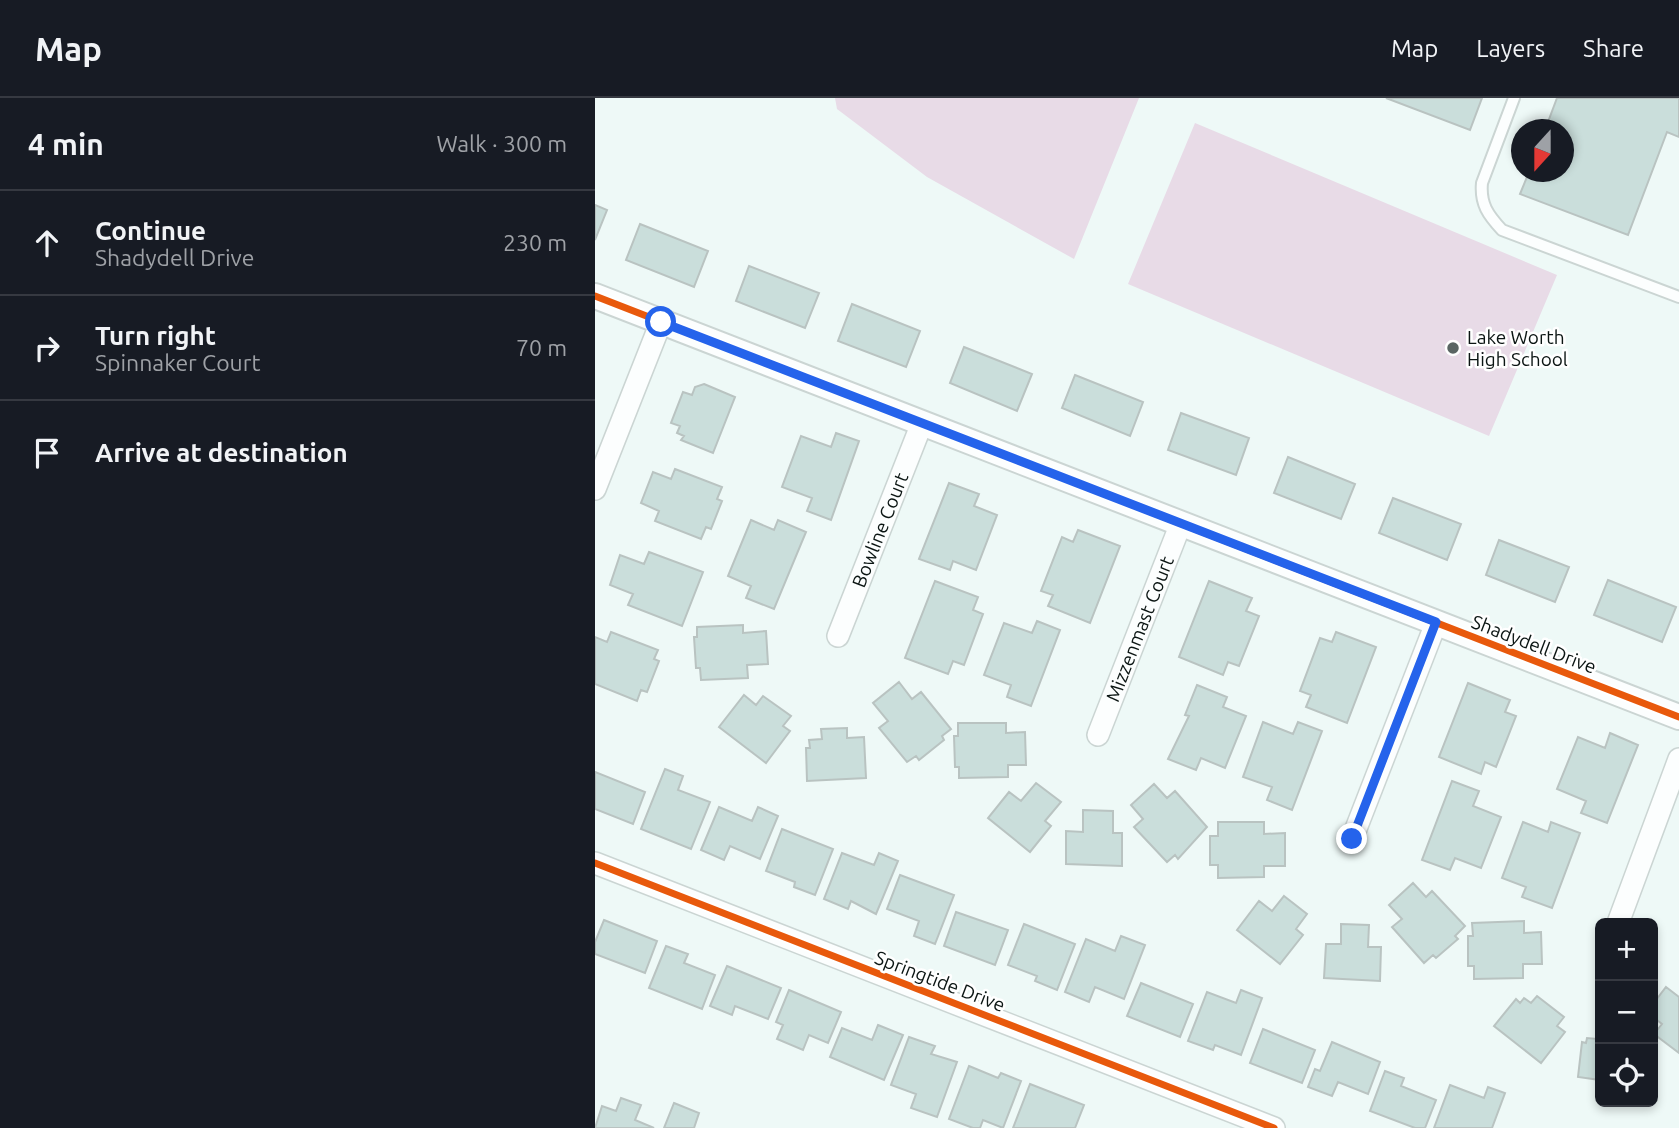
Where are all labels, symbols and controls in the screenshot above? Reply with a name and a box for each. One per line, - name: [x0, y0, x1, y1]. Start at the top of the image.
- text: Map: [35, 30, 102, 67]
- text: Map: [1391, 35, 1438, 62]
- text: Layers: [1476, 35, 1545, 62]
- text: Share: [1583, 35, 1644, 62]
- north arrow: [1511, 119, 1574, 182]
- text: 4 min: [28, 127, 104, 161]
- text: Walk · 300 m: [436, 131, 567, 156]
- text: Continue: [95, 216, 206, 245]
- icon: ahead: [28, 224, 66, 262]
- text: 230 m: [503, 230, 567, 255]
- text: Shadydell Drive: [95, 245, 254, 270]
- route start: [645, 306, 676, 337]
- text: Turn right: [95, 321, 216, 350]
- place label: Lake Worth High School: [1467, 326, 1568, 370]
- icon: right: [28, 329, 66, 367]
- text: 70 m: [516, 335, 567, 360]
- marker: Lake Worth High School: [1445, 340, 1461, 356]
- text: Spinnaker Court: [95, 350, 261, 375]
- icon: arrive: [28, 434, 66, 472]
- text: Arrive at destination: [95, 438, 348, 467]
- street label: Bowline Court: [847, 469, 913, 591]
- street label: Mizzenmast Court: [1101, 552, 1178, 705]
- street label: Shadydell Drive: [1469, 610, 1599, 678]
- route end: [1336, 823, 1367, 854]
- map controls: [1595, 918, 1658, 1107]
- button: +: [1595, 918, 1658, 981]
- street label: Springtide Drive: [872, 946, 1008, 1016]
- button: −: [1595, 981, 1658, 1044]
- button: locate: [1595, 1044, 1658, 1107]

